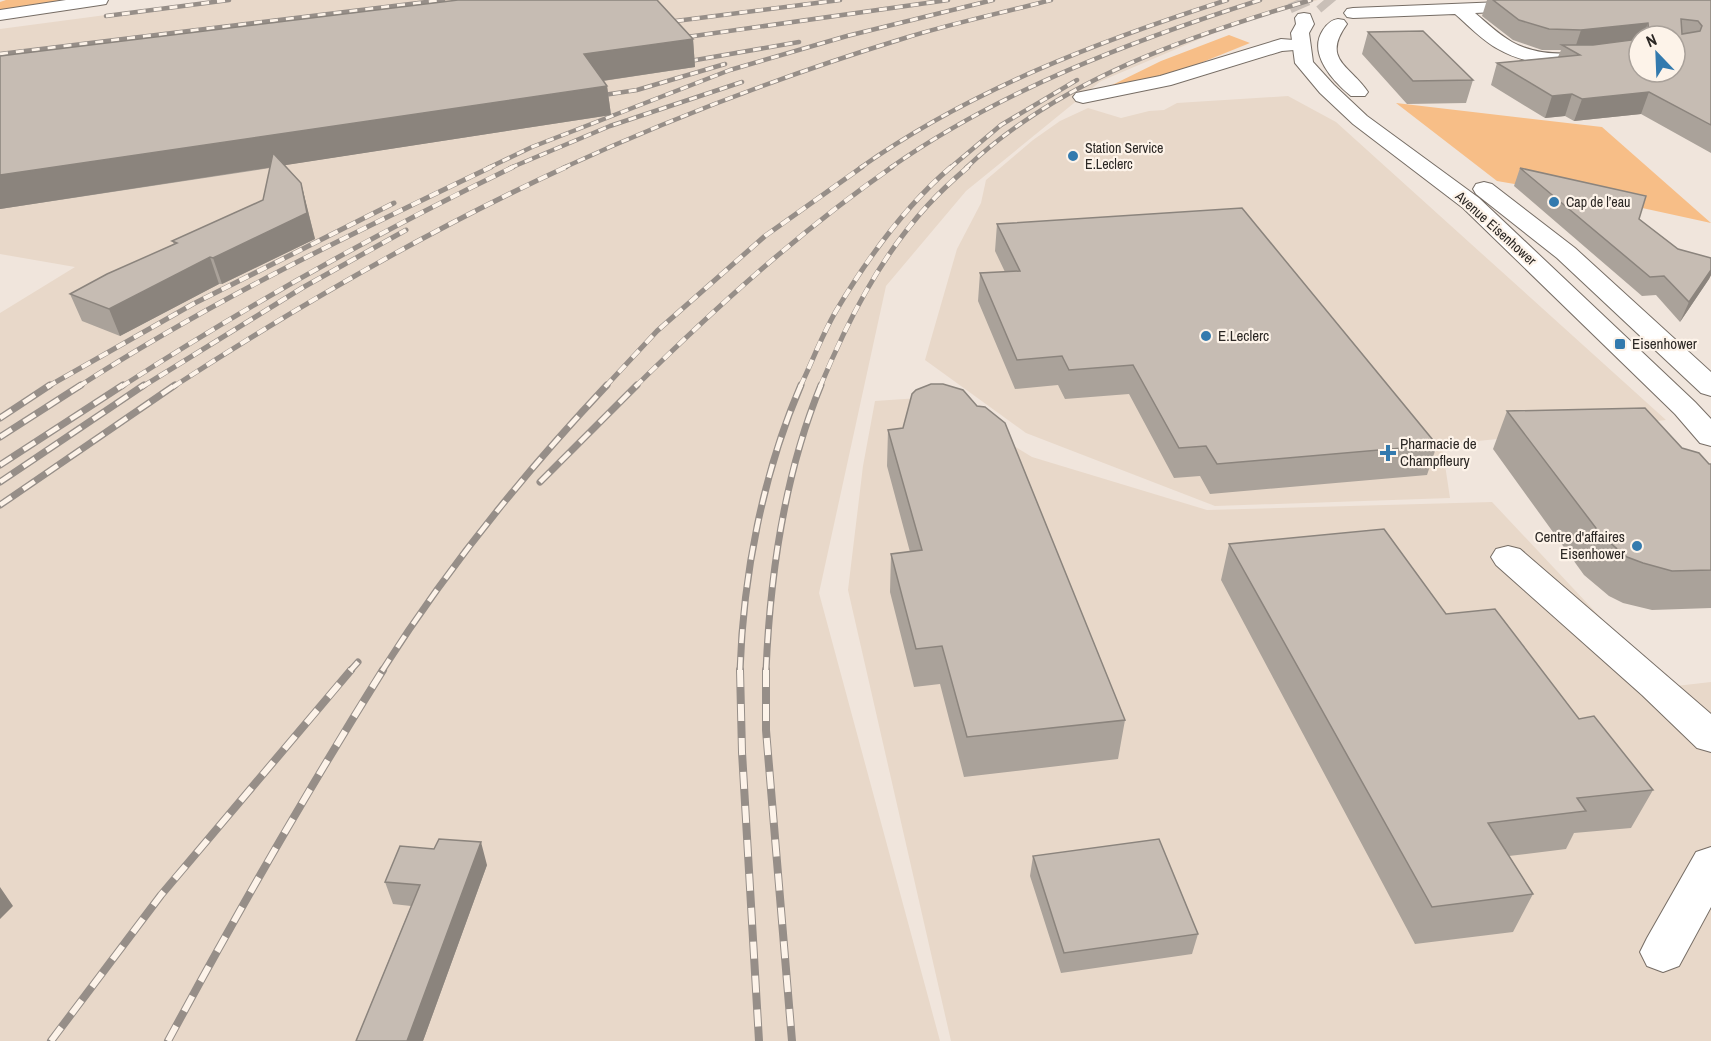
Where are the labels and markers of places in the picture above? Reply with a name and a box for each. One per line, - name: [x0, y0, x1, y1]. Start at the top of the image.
- place label: Station Service E.Leclerc: [1085, 139, 1164, 173]
- marker: Station Service E.Leclerc: [1066, 149, 1080, 163]
- place label: Cap de l’eau: [1566, 193, 1630, 211]
- marker: Cap de l’eau: [1547, 195, 1561, 209]
- place label: E.Leclerc: [1218, 325, 1269, 346]
- marker: E.Leclerc: [1199, 329, 1213, 343]
- place label: Eisenhower: [1632, 333, 1697, 354]
- marker: Eisenhower: [1613, 337, 1627, 351]
- place label: Pharmacie de Champfleury: [1400, 433, 1477, 471]
- marker: Pharmacie de Champfleury: [1381, 446, 1395, 460]
- place label: Centre d'affaires Eisenhower: [1535, 526, 1625, 564]
- marker: Centre d'affaires Eisenhower: [1630, 539, 1644, 553]

